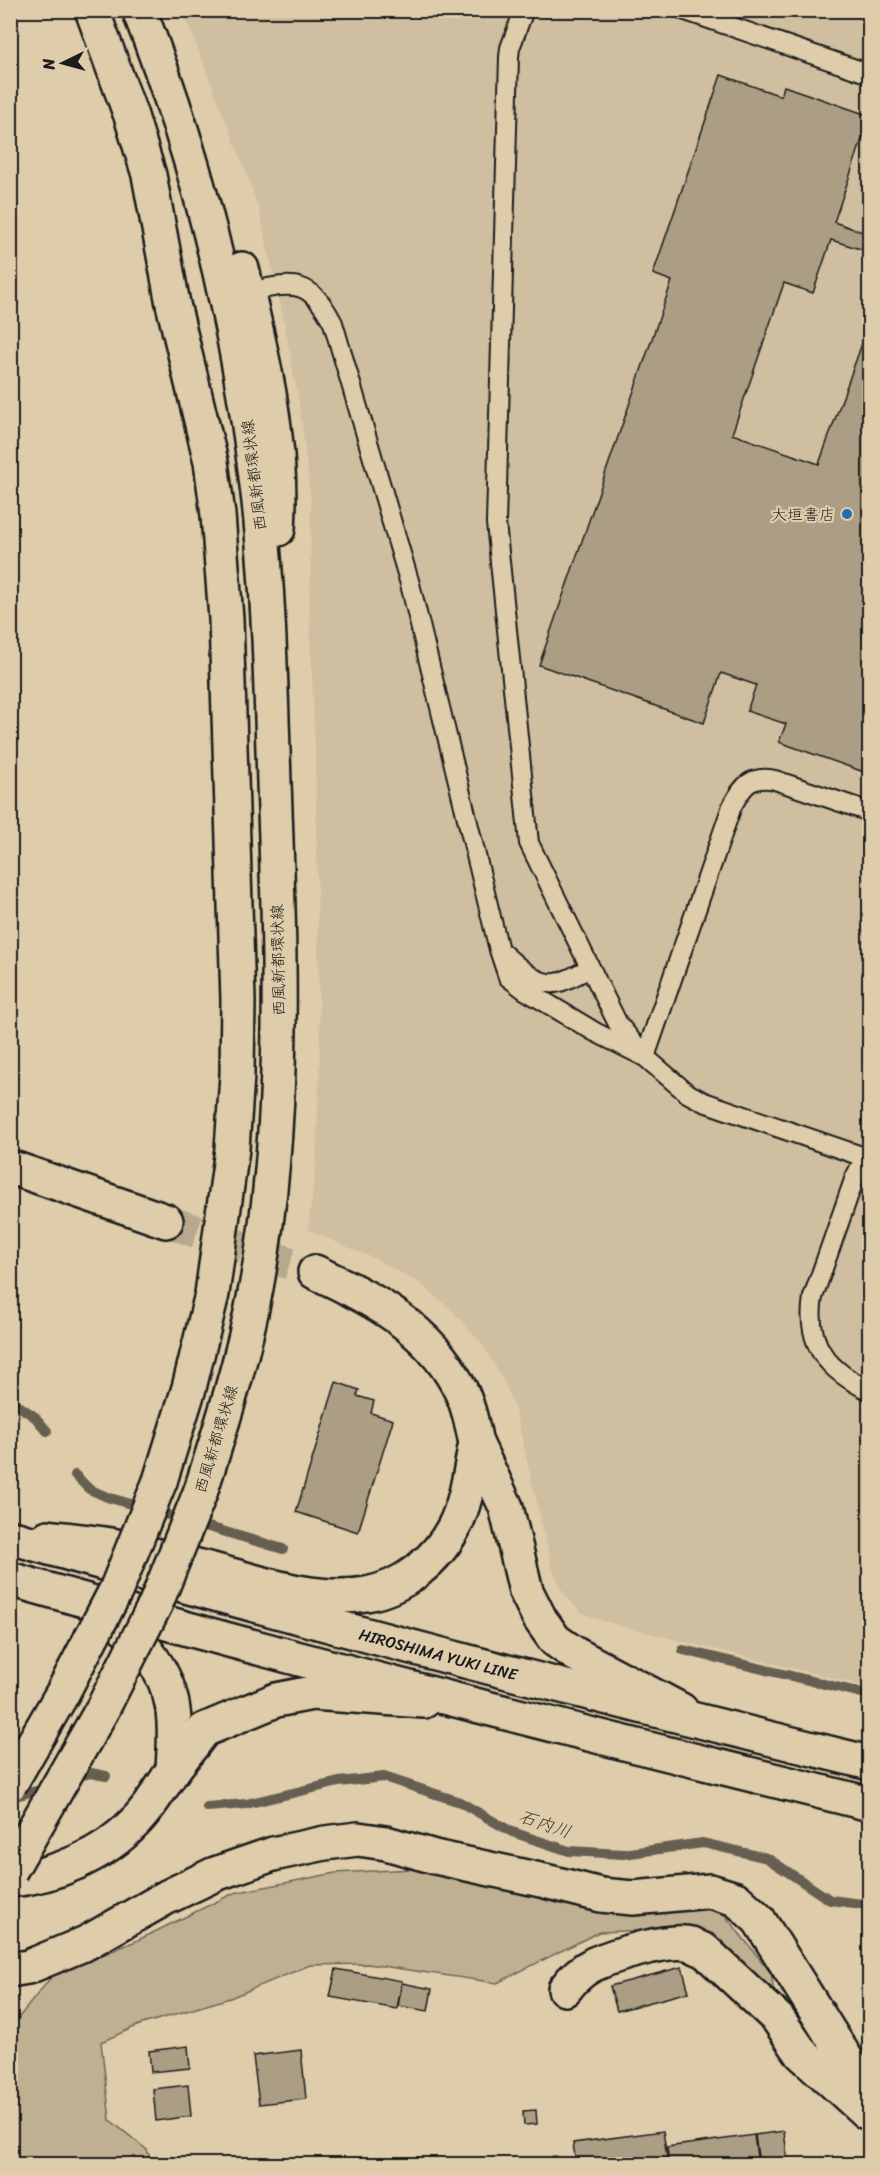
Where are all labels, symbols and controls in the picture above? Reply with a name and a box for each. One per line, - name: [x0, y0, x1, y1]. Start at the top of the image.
- north arrow: [33, 33, 93, 93]
- text: N: [34, 57, 64, 72]
- street label: 西風新都環状線: [233, 418, 275, 532]
- place label: 大垣書店: [771, 500, 835, 529]
- marker: 大垣書店: [840, 507, 854, 521]
- street label: 西風新都環状線: [263, 904, 293, 1016]
- street label: 西風新都環状線: [186, 1381, 246, 1497]
- street label: HIROSHIMA YUKI LINE: [356, 1619, 522, 1689]
- water label: 石内川: [514, 1800, 576, 1848]

